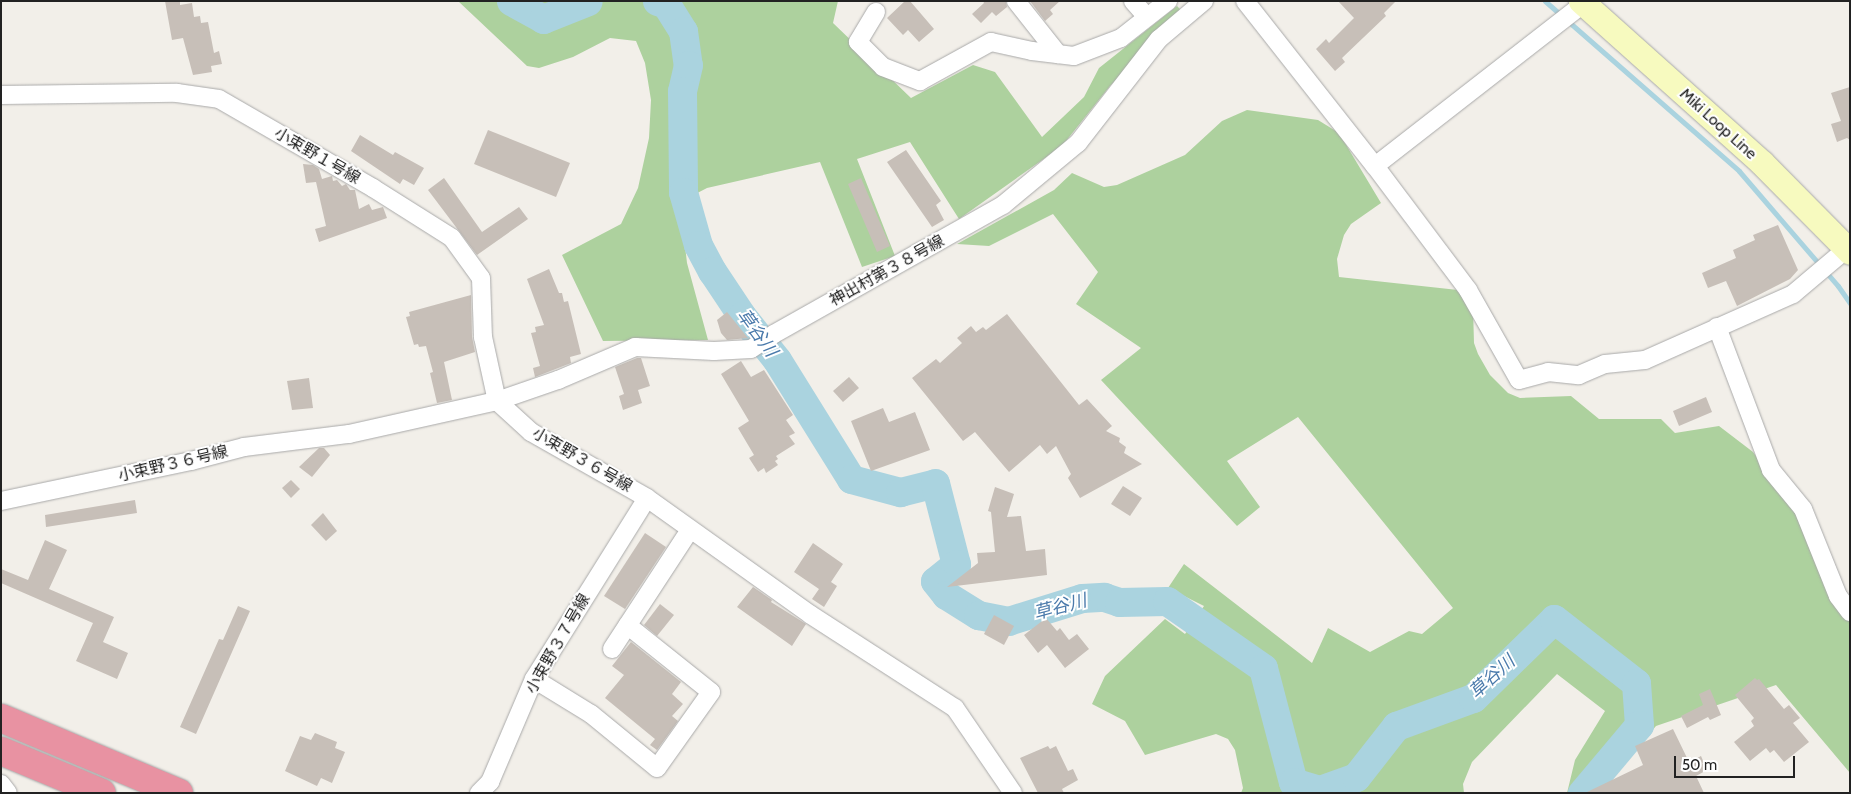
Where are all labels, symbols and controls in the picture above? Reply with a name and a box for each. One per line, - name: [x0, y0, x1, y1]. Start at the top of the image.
- street label: Miki Loop Line: [1676, 84, 1760, 164]
- street label: 小束野１号線: [271, 124, 363, 188]
- street label: 神出村第３８号線: [826, 232, 948, 310]
- water label: 草谷川: [732, 305, 782, 361]
- street label: 小束野３６号線: [529, 424, 635, 496]
- street label: 小束野３６号線: [116, 442, 230, 486]
- water label: 草谷川: [1031, 590, 1089, 624]
- street label: 小束野３７号線: [522, 591, 594, 697]
- water label: 草谷川: [1465, 651, 1519, 703]
- scale bar: [1676, 746, 1797, 778]
- text: 50 m: [1682, 756, 1717, 774]

